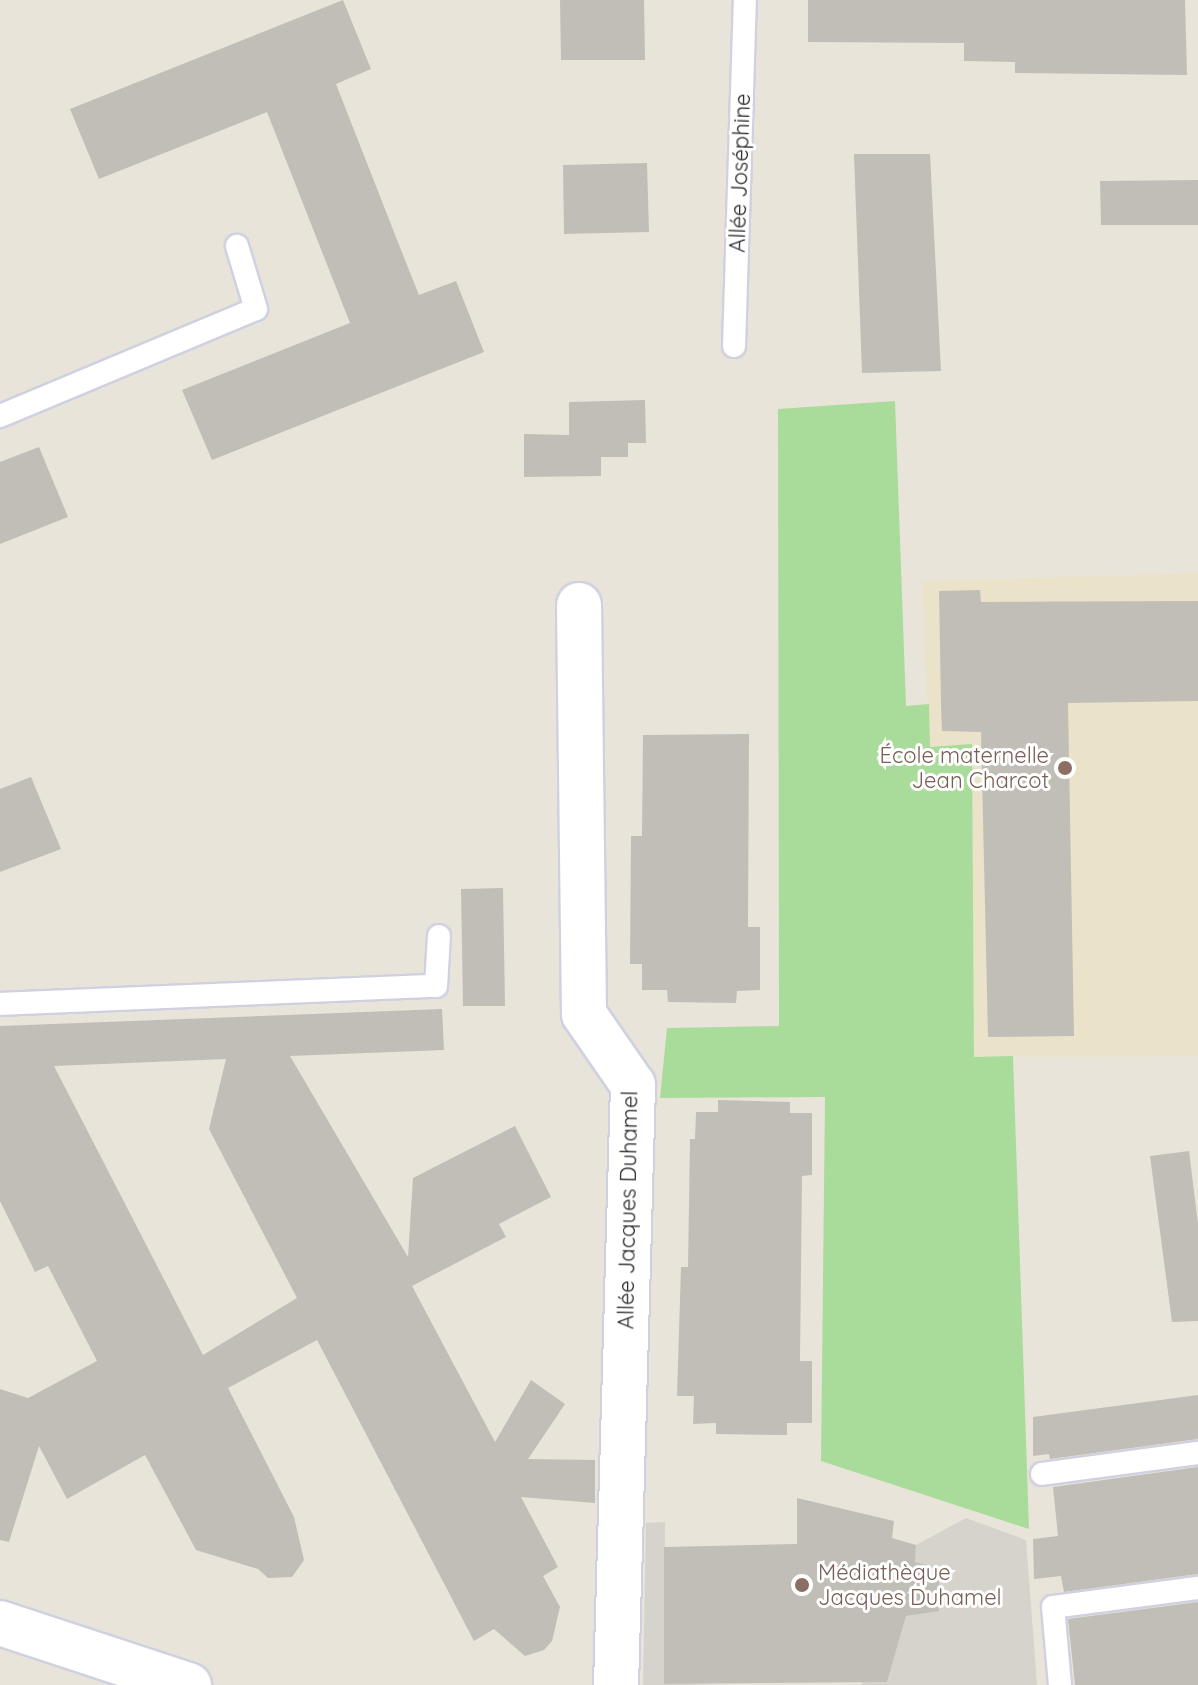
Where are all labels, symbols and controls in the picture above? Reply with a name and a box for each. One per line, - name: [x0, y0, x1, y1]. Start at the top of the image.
- street label: Allée Joséphine: [724, 93, 756, 253]
- place label: École maternelle Jean Charcot: [879, 742, 1049, 794]
- marker: École maternelle Jean Charcot: [1056, 759, 1074, 777]
- street label: Allée Jacques Duhamel: [613, 1090, 643, 1330]
- place label: Médiathèque Jacques Duhamel: [818, 1559, 1002, 1610]
- marker: Médiathèque Jacques Duhamel: [793, 1576, 811, 1594]

